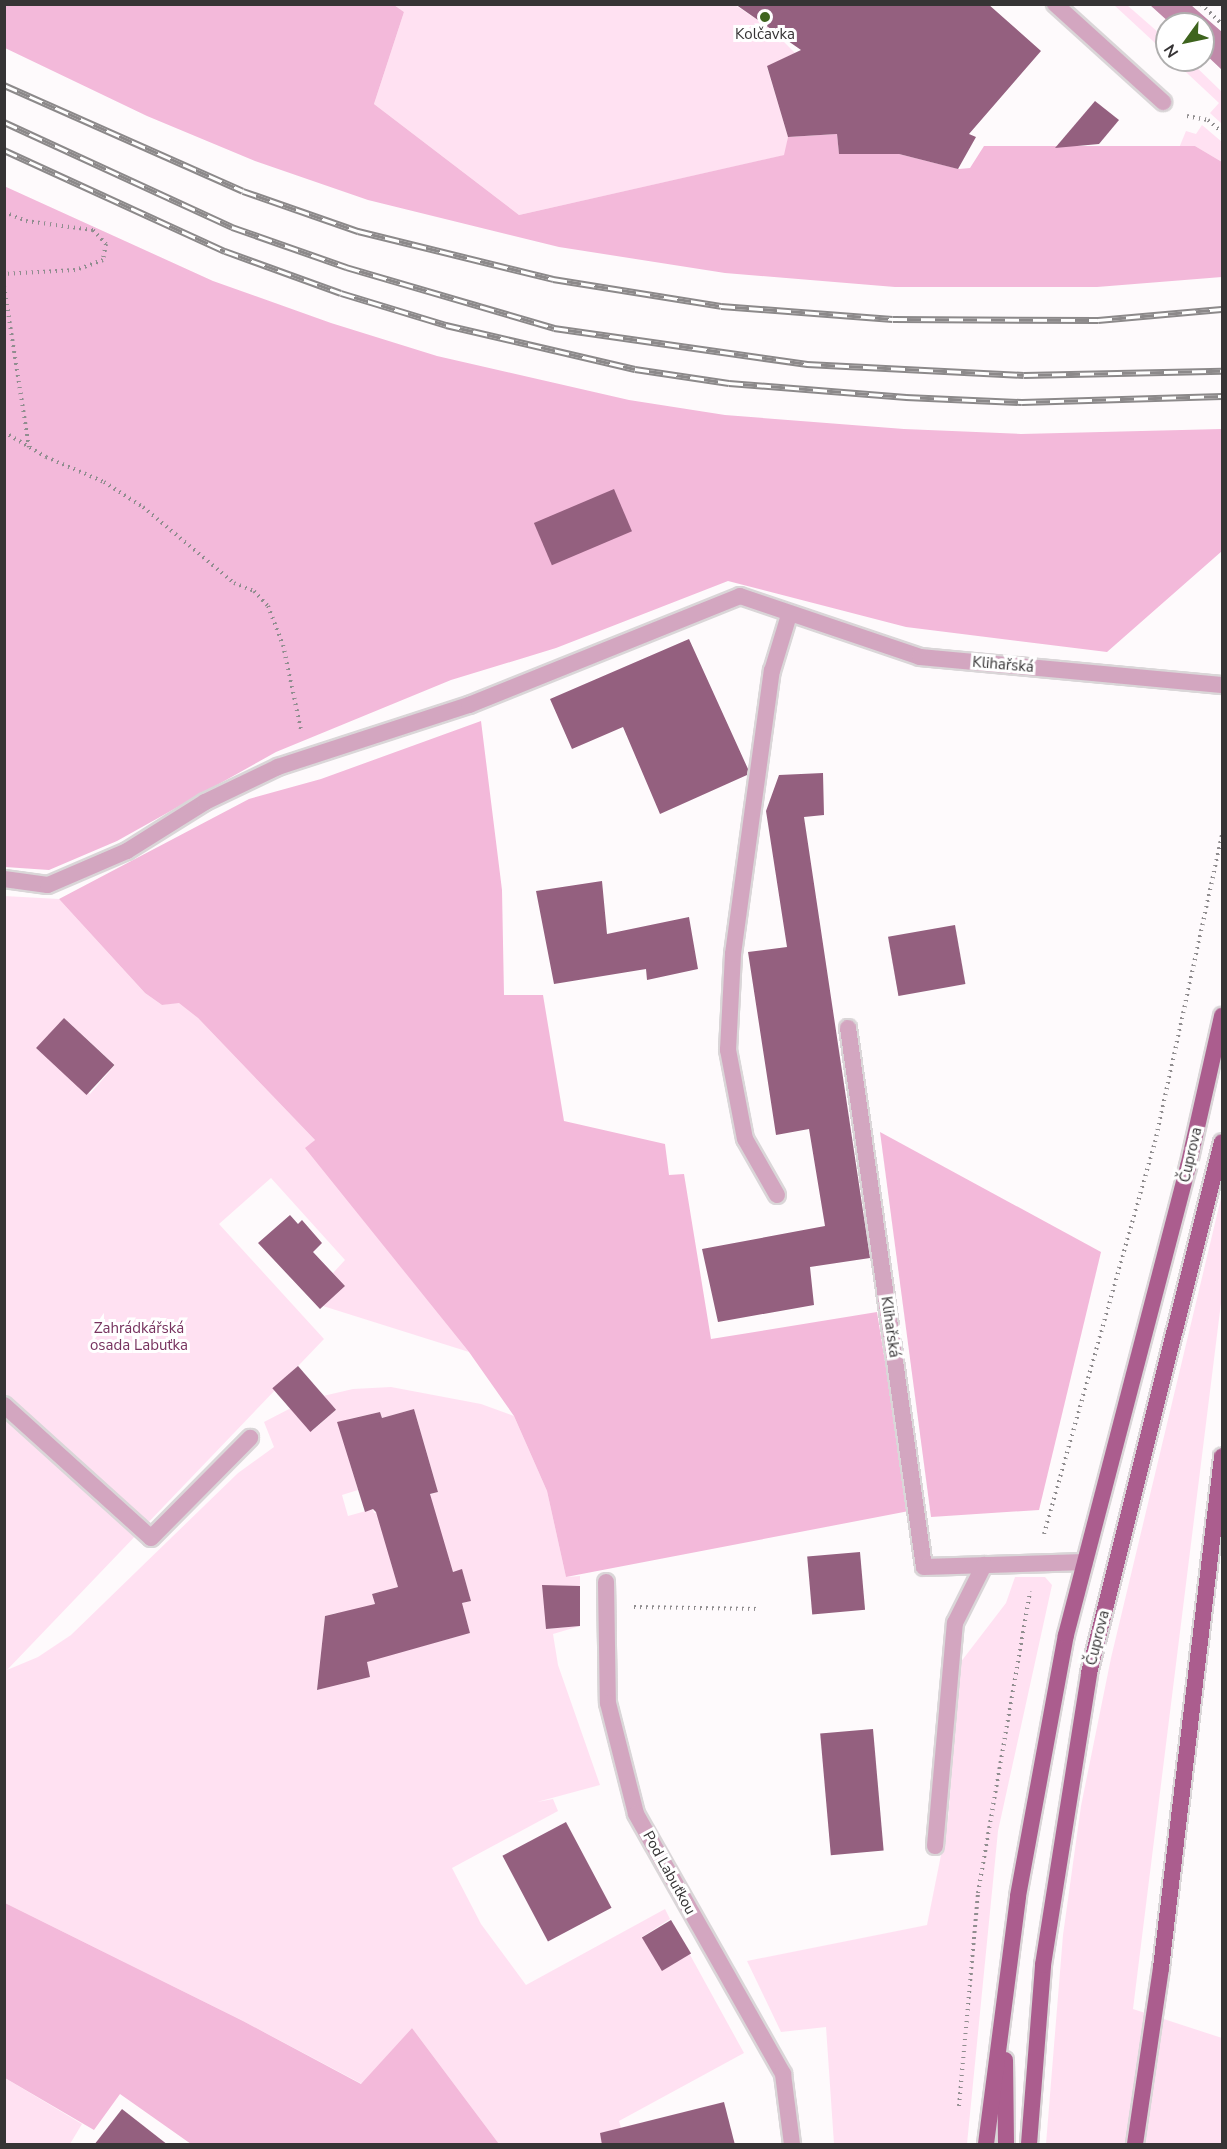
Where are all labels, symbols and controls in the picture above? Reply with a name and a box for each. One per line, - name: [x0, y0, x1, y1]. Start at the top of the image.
- marker: Kolčavka: [758, 10, 772, 24]
- north arrow: [1155, 12, 1215, 72]
- place label: Kolčavka: [735, 26, 795, 44]
- text: N: [1159, 40, 1184, 62]
- street label: Klihařská: [972, 653, 1034, 677]
- street label: Čuprova: [1176, 1126, 1206, 1184]
- street label: Klihařská: [877, 1295, 903, 1359]
- park label: Zahrádkářská osada Labuťka: [90, 1319, 188, 1354]
- street label: Čuprova: [1082, 1609, 1114, 1667]
- street label: Pod Labuťkou: [639, 1828, 699, 1918]

